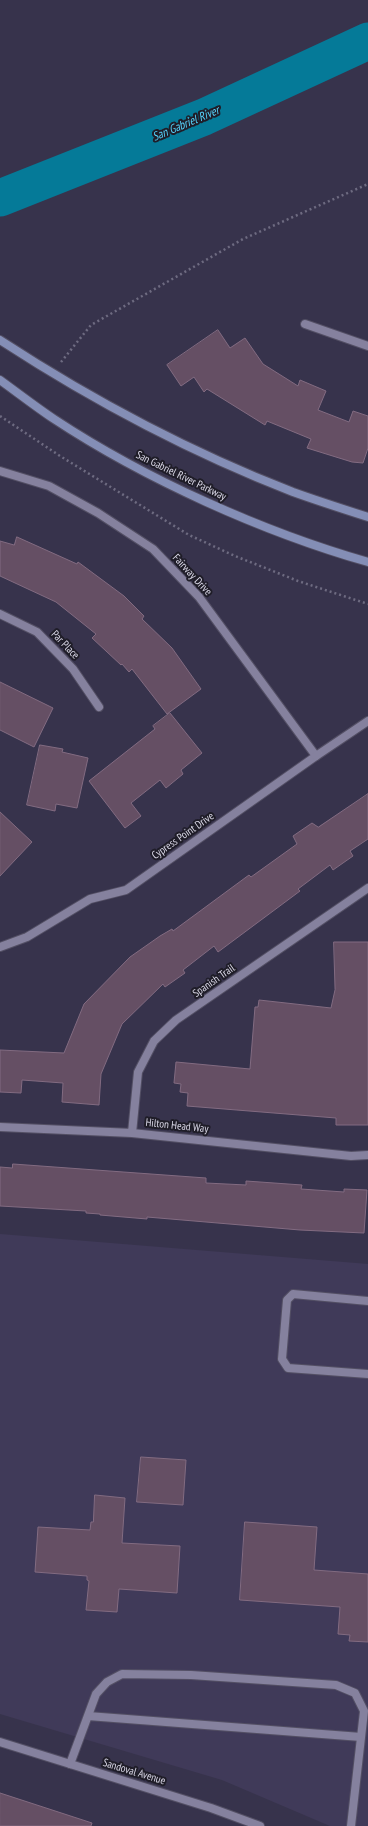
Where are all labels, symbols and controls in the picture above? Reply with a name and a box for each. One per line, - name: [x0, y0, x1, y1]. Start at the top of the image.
- water label: San Gabriel River: [150, 103, 222, 145]
- street label: San Gabriel River Parkway: [134, 448, 228, 504]
- street label: Fairway Drive: [170, 552, 214, 598]
- street label: Par Place: [48, 628, 82, 662]
- street label: Cypress Point Drive: [149, 810, 217, 862]
- street label: Spanish Trail: [190, 962, 238, 1000]
- street label: Hilton Head Way: [145, 1116, 209, 1136]
- street label: Sandoval Avenue: [101, 1756, 167, 1788]

